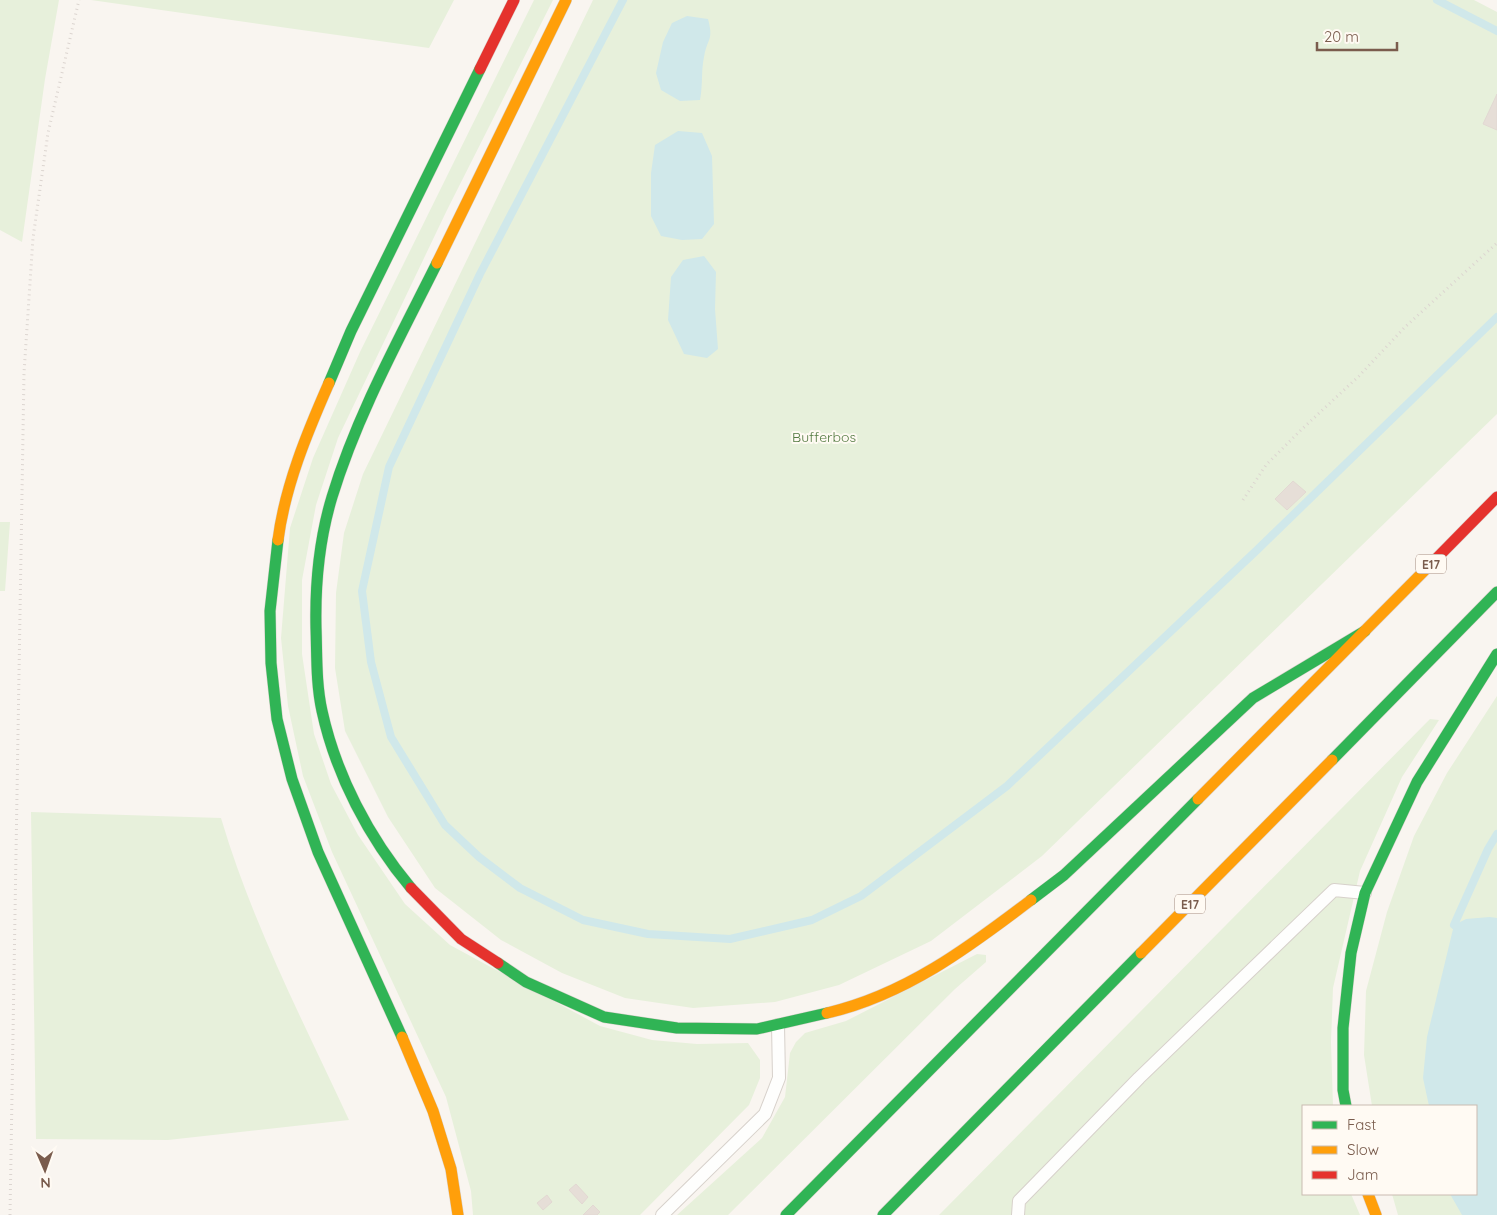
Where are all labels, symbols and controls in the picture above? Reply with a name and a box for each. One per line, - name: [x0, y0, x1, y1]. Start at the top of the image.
- scale bar: [1317, 20, 1397, 52]
- text: 20 m: [1324, 27, 1359, 46]
- park label: Bufferbos: [792, 428, 856, 446]
- road number: E17: [1416, 554, 1446, 574]
- road number: E17: [1175, 894, 1205, 914]
- legend: [1302, 1105, 1477, 1195]
- text: Fast: [1347, 1115, 1376, 1134]
- text: Slow: [1347, 1140, 1379, 1159]
- north arrow: [20, 1145, 70, 1195]
- text: Jam: [1347, 1165, 1378, 1184]
- text: N: [40, 1174, 51, 1192]

